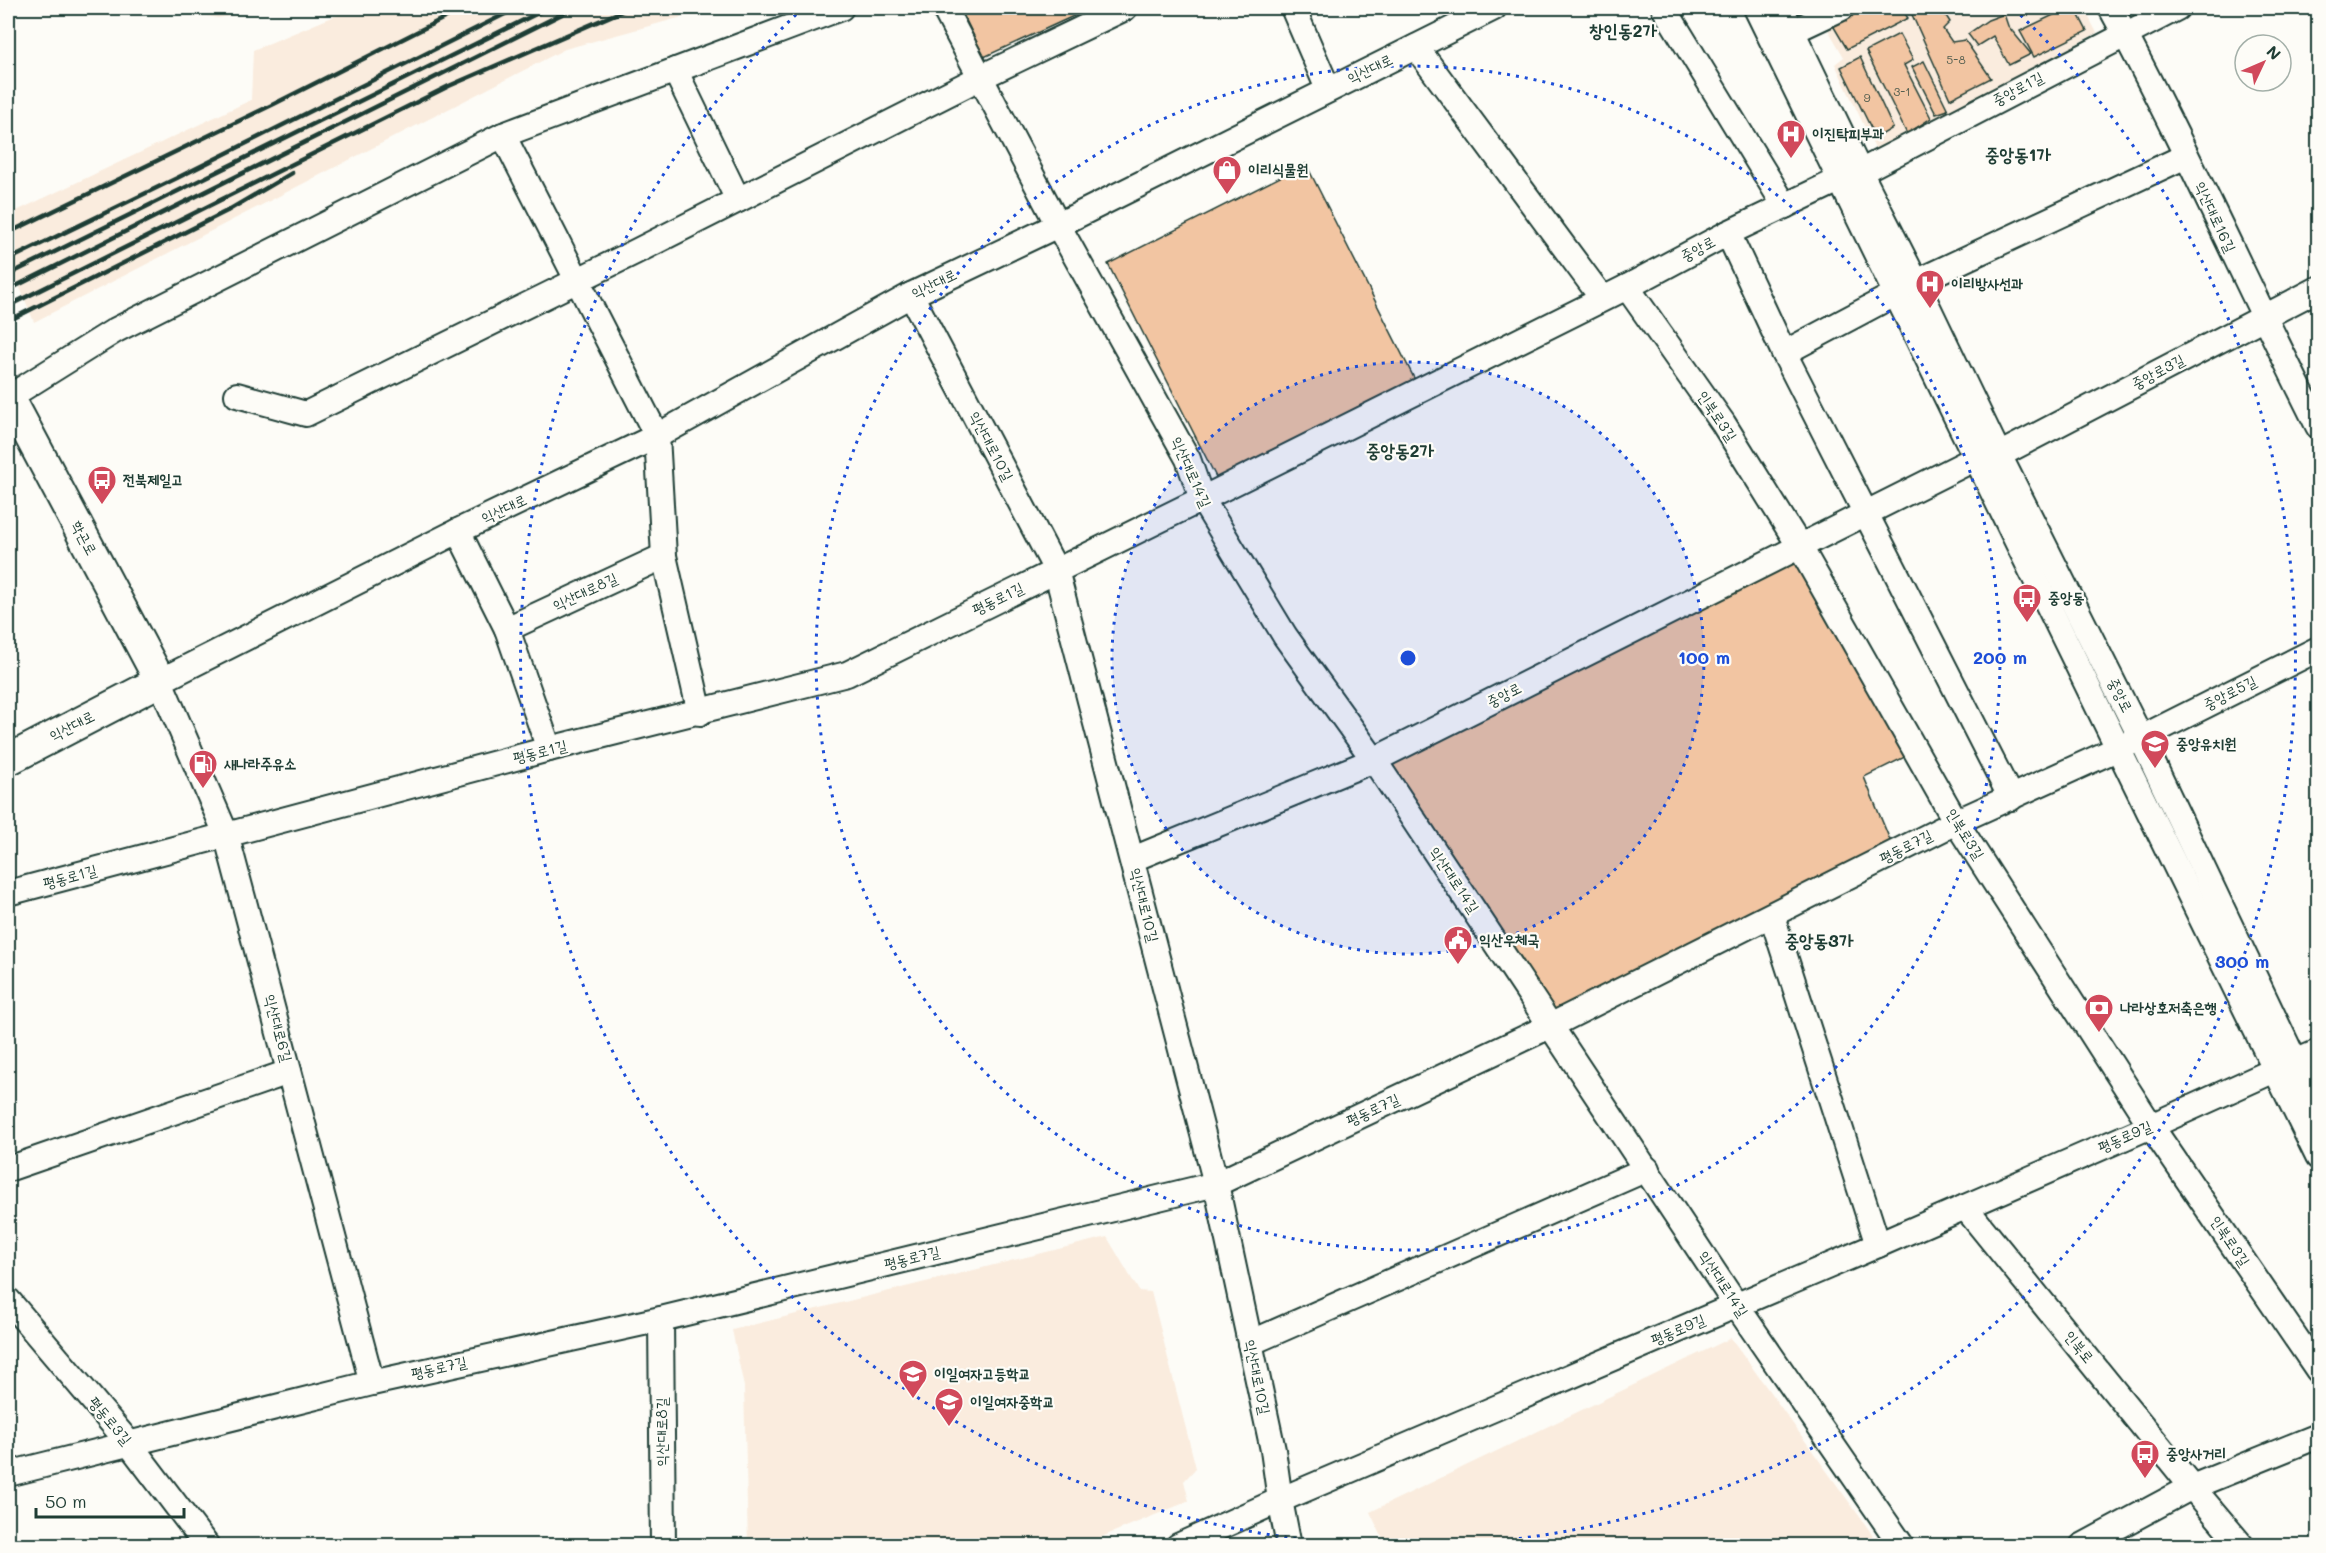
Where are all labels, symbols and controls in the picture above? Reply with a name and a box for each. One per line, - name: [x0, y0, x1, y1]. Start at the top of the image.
- district label: 창인동2가: [1589, 18, 1658, 42]
- north arrow: [2233, 33, 2293, 93]
- text: N: [2262, 41, 2286, 64]
- street label: 익산대로: [1343, 49, 1396, 88]
- house number: 5-8: [1946, 51, 1966, 67]
- street label: 중앙로1길: [1989, 66, 2047, 110]
- house number: 3-1: [1893, 83, 1911, 99]
- house number: 9: [1863, 89, 1871, 105]
- hospital icon: 이진탁피부과: [1775, 118, 1807, 160]
- place label: 이진탁피부과: [1812, 123, 1884, 143]
- district label: 중앙동1가: [1985, 142, 2051, 166]
- shop icon: 이리식물원: [1211, 154, 1243, 196]
- place label: 이리식물원: [1248, 159, 1308, 179]
- street label: 익산대로16길: [2191, 178, 2241, 255]
- street label: 중앙로: [1677, 231, 1718, 265]
- street label: 익산대로: [907, 264, 960, 303]
- hospital icon: 이리방사선과: [1914, 268, 1946, 310]
- place label: 이리방사선과: [1951, 273, 2023, 293]
- street label: 중앙로3길: [2128, 349, 2187, 393]
- street label: 인북로3길: [1694, 386, 1742, 445]
- street label: 익산대로10길: [965, 407, 1019, 484]
- street label: 익산대로14길: [1167, 433, 1216, 510]
- district label: 중앙동2가: [1366, 438, 1435, 462]
- bus stop icon: 전북제일고: [86, 464, 118, 506]
- place label: 전북제일고: [122, 469, 183, 489]
- street label: 익산대로: [477, 489, 530, 527]
- street label: 학곤로: [68, 517, 102, 558]
- street label: 익산대로8길: [549, 567, 620, 615]
- street label: 평동로1길: [968, 577, 1027, 619]
- bus stop icon: 중앙동: [2011, 582, 2043, 624]
- place label: 중앙동: [2048, 587, 2084, 607]
- text: 100 m: [1678, 645, 1730, 669]
- text: 200 m: [1973, 645, 2027, 669]
- centre of rings: [1398, 648, 1418, 668]
- street label: 중앙로5길: [2200, 670, 2259, 714]
- street label: 중앙로: [2104, 674, 2138, 715]
- street label: 중앙로: [1483, 677, 1524, 711]
- street label: 익산대로: [45, 705, 98, 745]
- school or university icon: 중앙유치원: [2139, 728, 2171, 770]
- place label: 중앙유치원: [2176, 733, 2236, 753]
- street label: 평동로1길: [511, 735, 569, 767]
- fuel station icon: 새나라주유소: [187, 748, 219, 790]
- place label: 새나라주유소: [223, 753, 296, 773]
- street label: 인북로3길: [1942, 804, 1989, 863]
- street label: 평동로7길: [1876, 824, 1935, 868]
- street label: 익산대로14길: [1425, 842, 1484, 916]
- street label: 평동로1길: [41, 859, 99, 893]
- street label: 익산대로10길: [1126, 865, 1164, 944]
- public building icon: 익산우체국: [1442, 924, 1474, 966]
- district label: 중앙동3가: [1785, 928, 1854, 952]
- place label: 익산우체국: [1479, 929, 1539, 949]
- text: 300 m: [2215, 949, 2269, 973]
- street label: 익산대로6길: [260, 992, 298, 1064]
- bank icon: 나라상호저축은행: [2083, 992, 2115, 1034]
- place label: 나라상호저축은행: [2120, 997, 2217, 1017]
- street label: 평동로7길: [1343, 1088, 1402, 1130]
- street label: 평동로9길: [2094, 1115, 2155, 1157]
- street label: 인북로3길: [2207, 1211, 2255, 1270]
- street label: 평동로7길: [882, 1240, 942, 1274]
- street label: 익산대로14길: [1694, 1246, 1753, 1320]
- street label: 평동로9길: [1647, 1309, 1708, 1349]
- street label: 인북로: [2061, 1326, 2099, 1367]
- street label: 익산대로10길: [1240, 1337, 1276, 1416]
- street label: 평동로7길: [409, 1351, 469, 1383]
- school or university icon: 이일여자고등학교: [897, 1358, 929, 1400]
- place label: 이일여자고등학교: [934, 1363, 1031, 1383]
- school or university icon: 이일여자중학교: [933, 1386, 965, 1428]
- place label: 이일여자중학교: [970, 1391, 1055, 1411]
- street label: 평동로3길: [85, 1392, 137, 1449]
- street label: 익산대로8길: [651, 1397, 671, 1467]
- bus stop icon: 중앙사거리: [2129, 1438, 2161, 1480]
- place label: 중앙사거리: [2166, 1443, 2226, 1463]
- scale bar: [36, 1481, 184, 1519]
- text: 50 m: [45, 1489, 87, 1513]

